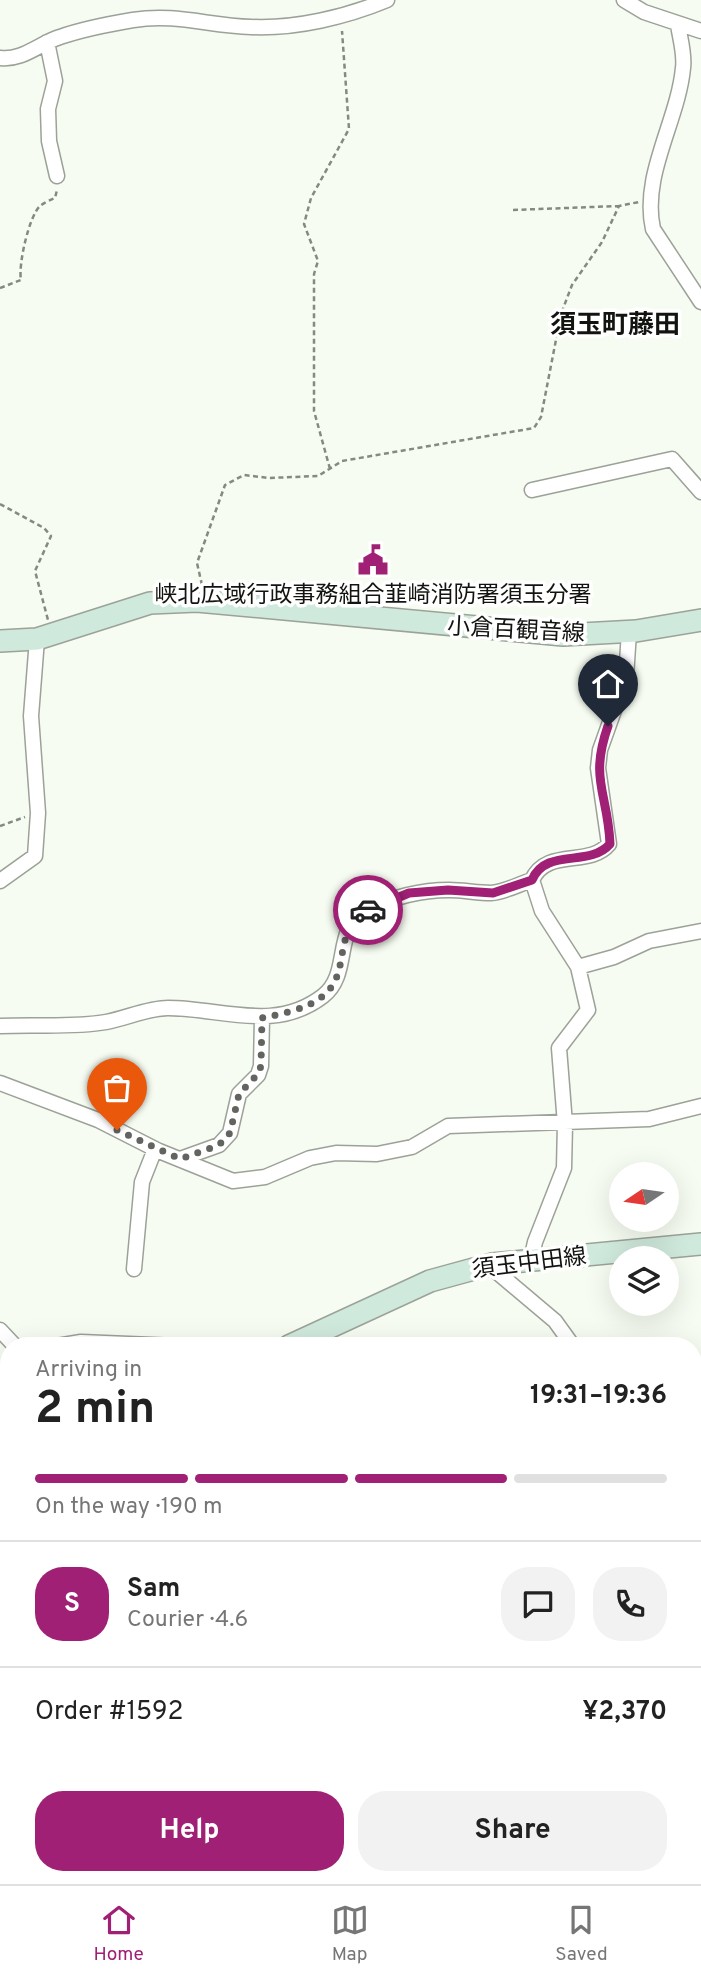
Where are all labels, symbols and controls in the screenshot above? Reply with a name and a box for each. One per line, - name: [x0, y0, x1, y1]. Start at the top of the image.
- district label: 須玉町藤田: [550, 310, 680, 343]
- public building icon: 峡北広域行政事務組合韮崎消防署須玉分署: [356, 543, 390, 577]
- place label: 峡北広域行政事務組合韮崎消防署須玉分署: [155, 582, 592, 611]
- street label: 小倉百観音線: [446, 613, 586, 650]
- pin: [578, 654, 638, 726]
- icon: home: [589, 665, 627, 703]
- courier: [333, 875, 403, 945]
- icon: car: [349, 891, 387, 929]
- pin: [87, 1058, 147, 1130]
- icon: bag: [98, 1069, 136, 1107]
- north arrow: [609, 1162, 679, 1232]
- map controls: [609, 1162, 679, 1316]
- street label: 須玉中田線: [470, 1243, 588, 1286]
- button: layers: [609, 1246, 679, 1316]
- text: Arriving in: [35, 1356, 142, 1385]
- text: 19:31–19:36: [530, 1380, 667, 1413]
- text: 2 min: [35, 1381, 155, 1440]
- text: On the way · 190 m: [35, 1493, 223, 1522]
- button: chat: [501, 1567, 575, 1641]
- button: phone: [593, 1567, 667, 1641]
- text: Sam: [127, 1573, 180, 1606]
- text: S: [64, 1588, 80, 1621]
- text: Courier · 4.6: [127, 1606, 248, 1635]
- text: Order #1592: [35, 1696, 183, 1729]
- text: ¥2,370: [583, 1696, 667, 1729]
- button: Help: [35, 1791, 344, 1871]
- button: Share: [358, 1791, 667, 1871]
- tab: Home: [93, 1901, 144, 1967]
- tab: Map: [331, 1901, 369, 1967]
- tab: Saved: [555, 1901, 608, 1967]

